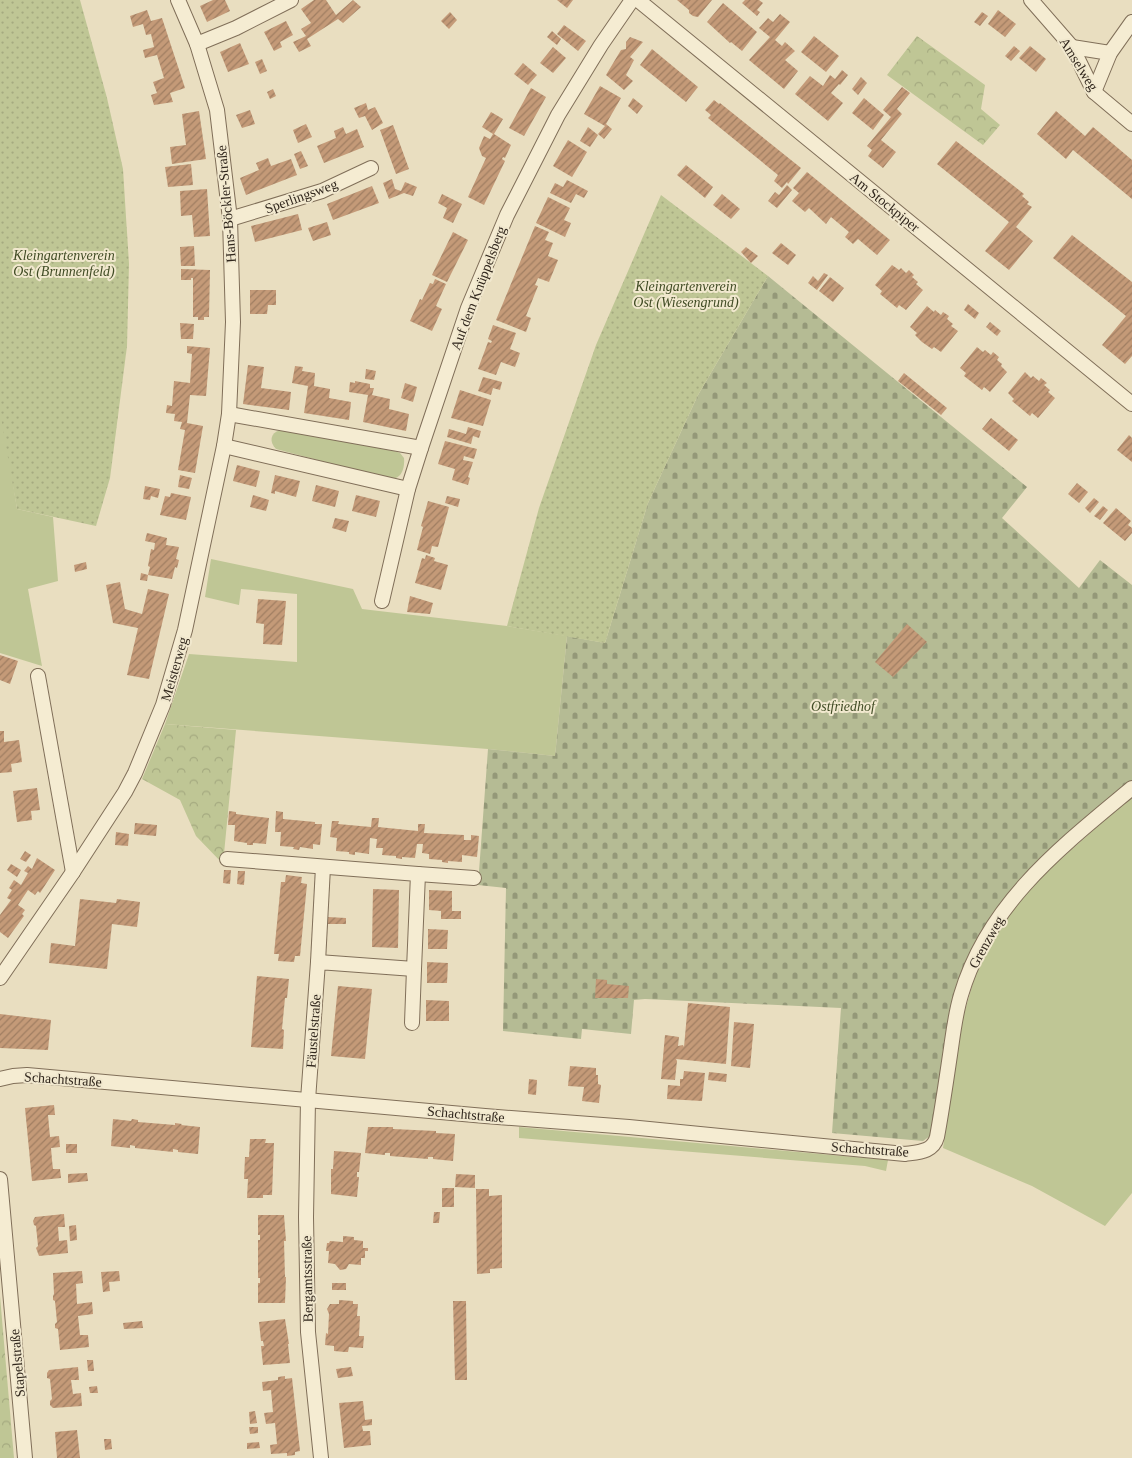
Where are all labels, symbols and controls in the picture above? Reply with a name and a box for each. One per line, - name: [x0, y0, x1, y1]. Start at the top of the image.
- street label: Amselweg: [1056, 35, 1101, 94]
- street label: Hans-Böckler-Straße: [214, 145, 239, 263]
- street label: Am Stockpiper: [847, 170, 923, 235]
- street label: Sperlingsweg: [263, 176, 340, 217]
- street label: Auf dem Knüppelsberg: [448, 224, 509, 352]
- park label: Kleingartenverein Ost (Brunnenfeld): [12, 248, 115, 280]
- park label: Kleingartenverein Ost (Wiesengrund): [633, 279, 739, 311]
- street label: Meisterweg: [158, 635, 191, 703]
- park label: Ostfriedhof: [811, 699, 877, 714]
- street label: Grenzweg: [966, 913, 1007, 971]
- street label: Fäustelstraße: [303, 994, 324, 1068]
- street label: Schachtstraße: [24, 1069, 102, 1090]
- street label: Schachtstraße: [427, 1104, 505, 1125]
- street label: Schachtstraße: [831, 1139, 909, 1160]
- street label: Bergamtsstraße: [299, 1235, 316, 1323]
- street label: Stapelstraße: [7, 1328, 28, 1398]

